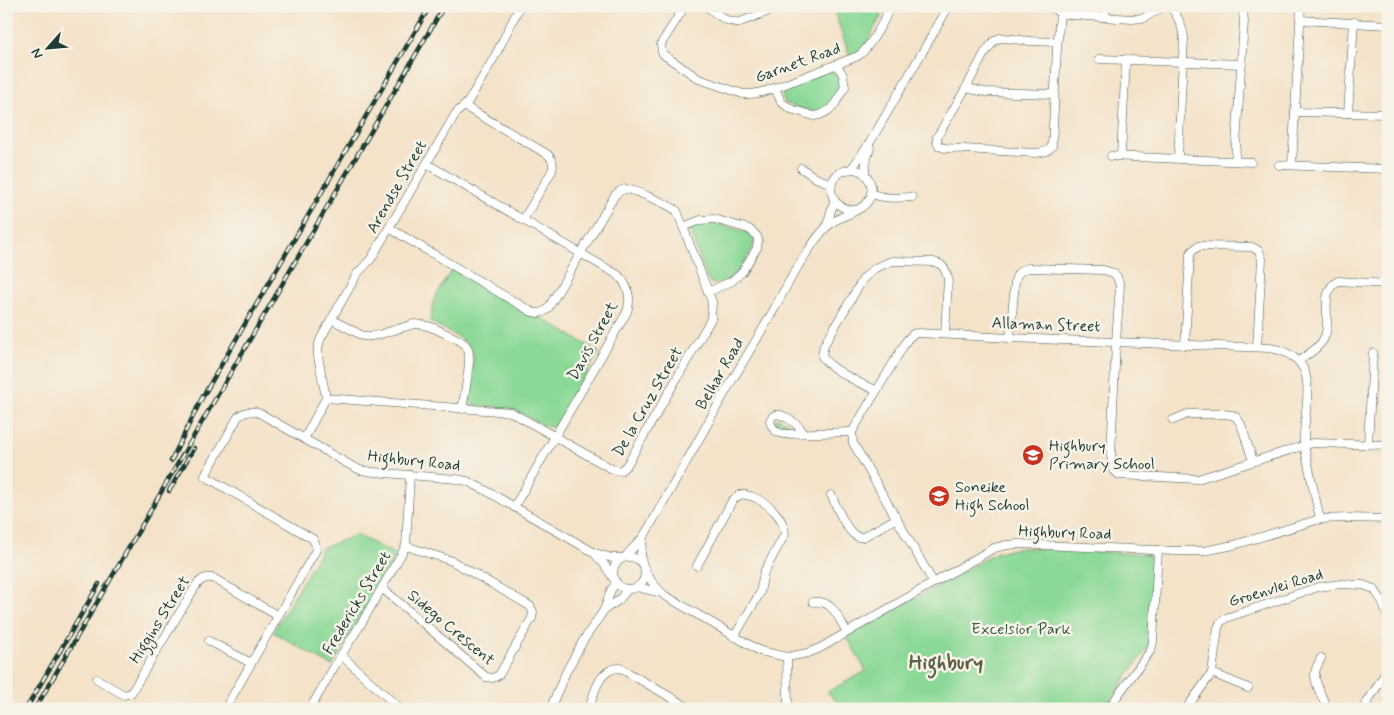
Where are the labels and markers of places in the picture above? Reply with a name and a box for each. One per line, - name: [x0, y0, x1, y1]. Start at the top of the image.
- place label: Highbury Primary School: [1049, 436, 1155, 475]
- school or university icon: Highbury Primary School: [1021, 443, 1045, 467]
- place label: Soneike High School: [955, 477, 1030, 517]
- school or university icon: Soneike High School: [927, 484, 951, 508]

